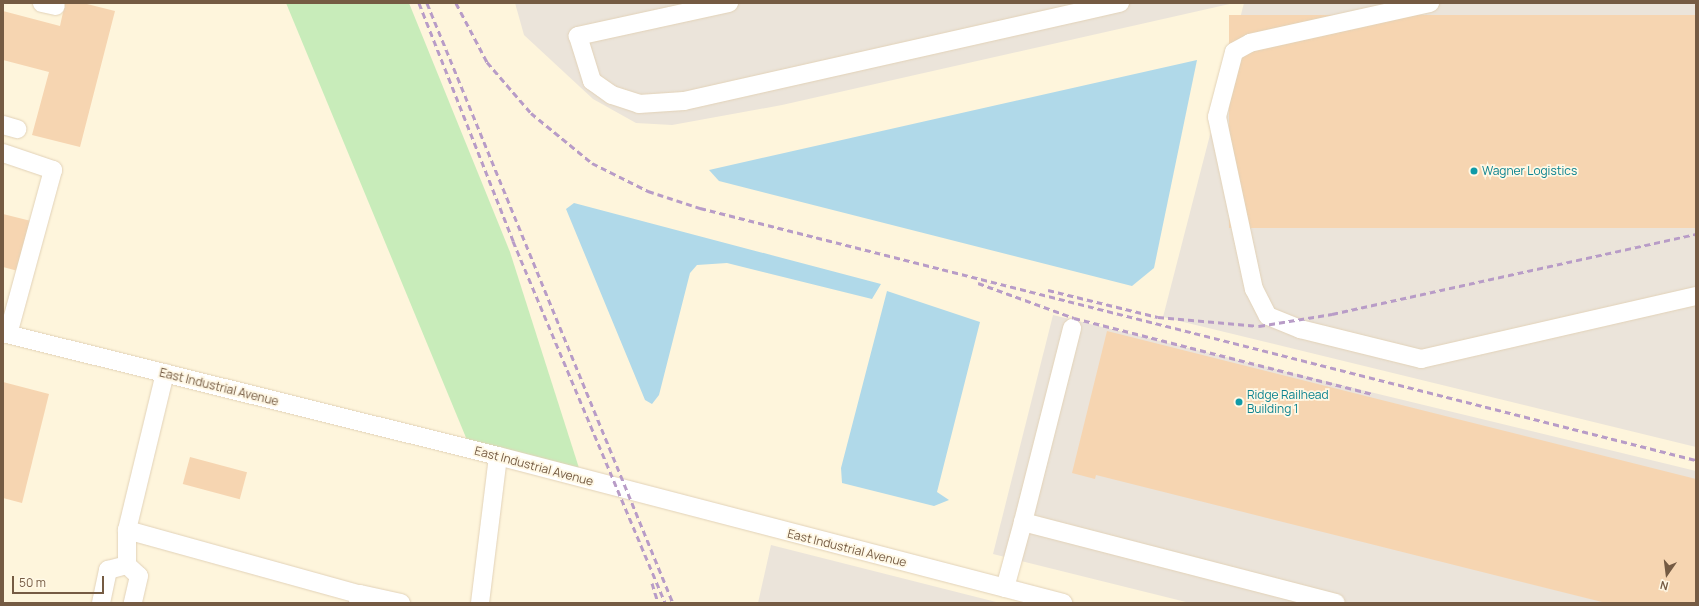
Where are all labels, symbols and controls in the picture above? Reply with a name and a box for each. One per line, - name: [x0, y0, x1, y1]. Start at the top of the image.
- place label: Wagner Logistics: [1482, 164, 1577, 178]
- marker: Wagner Logistics: [1469, 166, 1479, 176]
- street label: East Industrial Avenue: [158, 365, 280, 409]
- place label: Ridge Railhead Building 1: [1247, 388, 1329, 416]
- marker: Ridge Railhead Building 1: [1234, 397, 1244, 407]
- street label: East Industrial Avenue: [473, 443, 595, 489]
- street label: East Industrial Avenue: [786, 526, 908, 570]
- north arrow: [1647, 554, 1687, 594]
- scale bar: [14, 568, 106, 594]
- text: 50 m: [19, 574, 46, 591]
- text: N: [1658, 578, 1670, 594]

